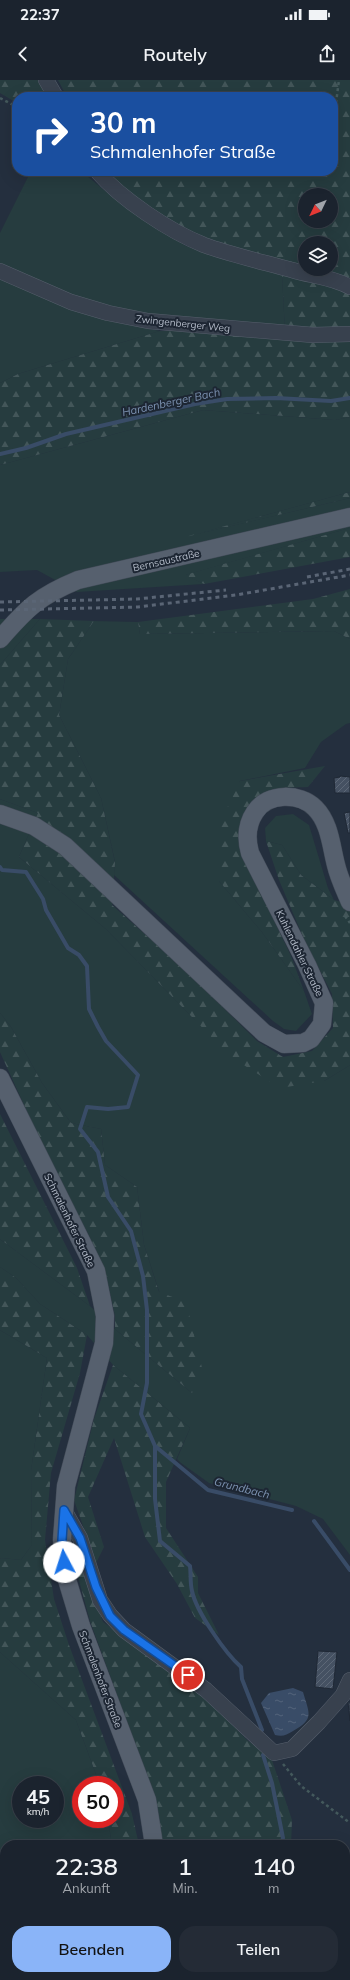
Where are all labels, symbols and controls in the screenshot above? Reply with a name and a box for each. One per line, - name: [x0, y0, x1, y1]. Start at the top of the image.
- text: 22:37: [20, 5, 60, 24]
- icon: back: [12, 43, 34, 65]
- text: Routely: [143, 43, 207, 66]
- icon: share: [316, 43, 338, 65]
- text: 30 m: [90, 105, 156, 140]
- icon: right: [24, 108, 76, 160]
- text: Schmalenhofer Straße: [90, 140, 275, 163]
- north arrow: [298, 188, 338, 228]
- map controls: [298, 188, 338, 276]
- button: layers: [298, 236, 338, 276]
- street label: Zwingenberger Weg: [135, 312, 231, 335]
- water label: Hardenberger Bach: [121, 385, 221, 419]
- street label: Bernsaustraße: [131, 546, 201, 574]
- street label: Kuhlendahler Straße: [273, 908, 326, 999]
- street label: Schmalenhofer Straße: [41, 1171, 98, 1269]
- water label: Grundbach: [213, 1474, 271, 1502]
- position arrow: [43, 1541, 85, 1583]
- street label: Schmalenhofer Straße: [76, 1629, 125, 1730]
- pin: [171, 1658, 205, 1692]
- icon: arrive: [177, 1664, 199, 1686]
- speed limit sign: 50: [72, 1776, 124, 1828]
- text: 45: [26, 1784, 50, 1809]
- text: km/h: [27, 1805, 49, 1818]
- text: 22:38: [55, 1851, 118, 1881]
- text: 1: [178, 1851, 192, 1881]
- text: 140: [252, 1851, 295, 1881]
- text: Ankunft: [62, 1880, 110, 1896]
- text: Min.: [173, 1880, 197, 1896]
- text: m: [268, 1880, 279, 1896]
- button: Beenden: [12, 1926, 171, 1972]
- button: Teilen: [179, 1926, 338, 1972]

